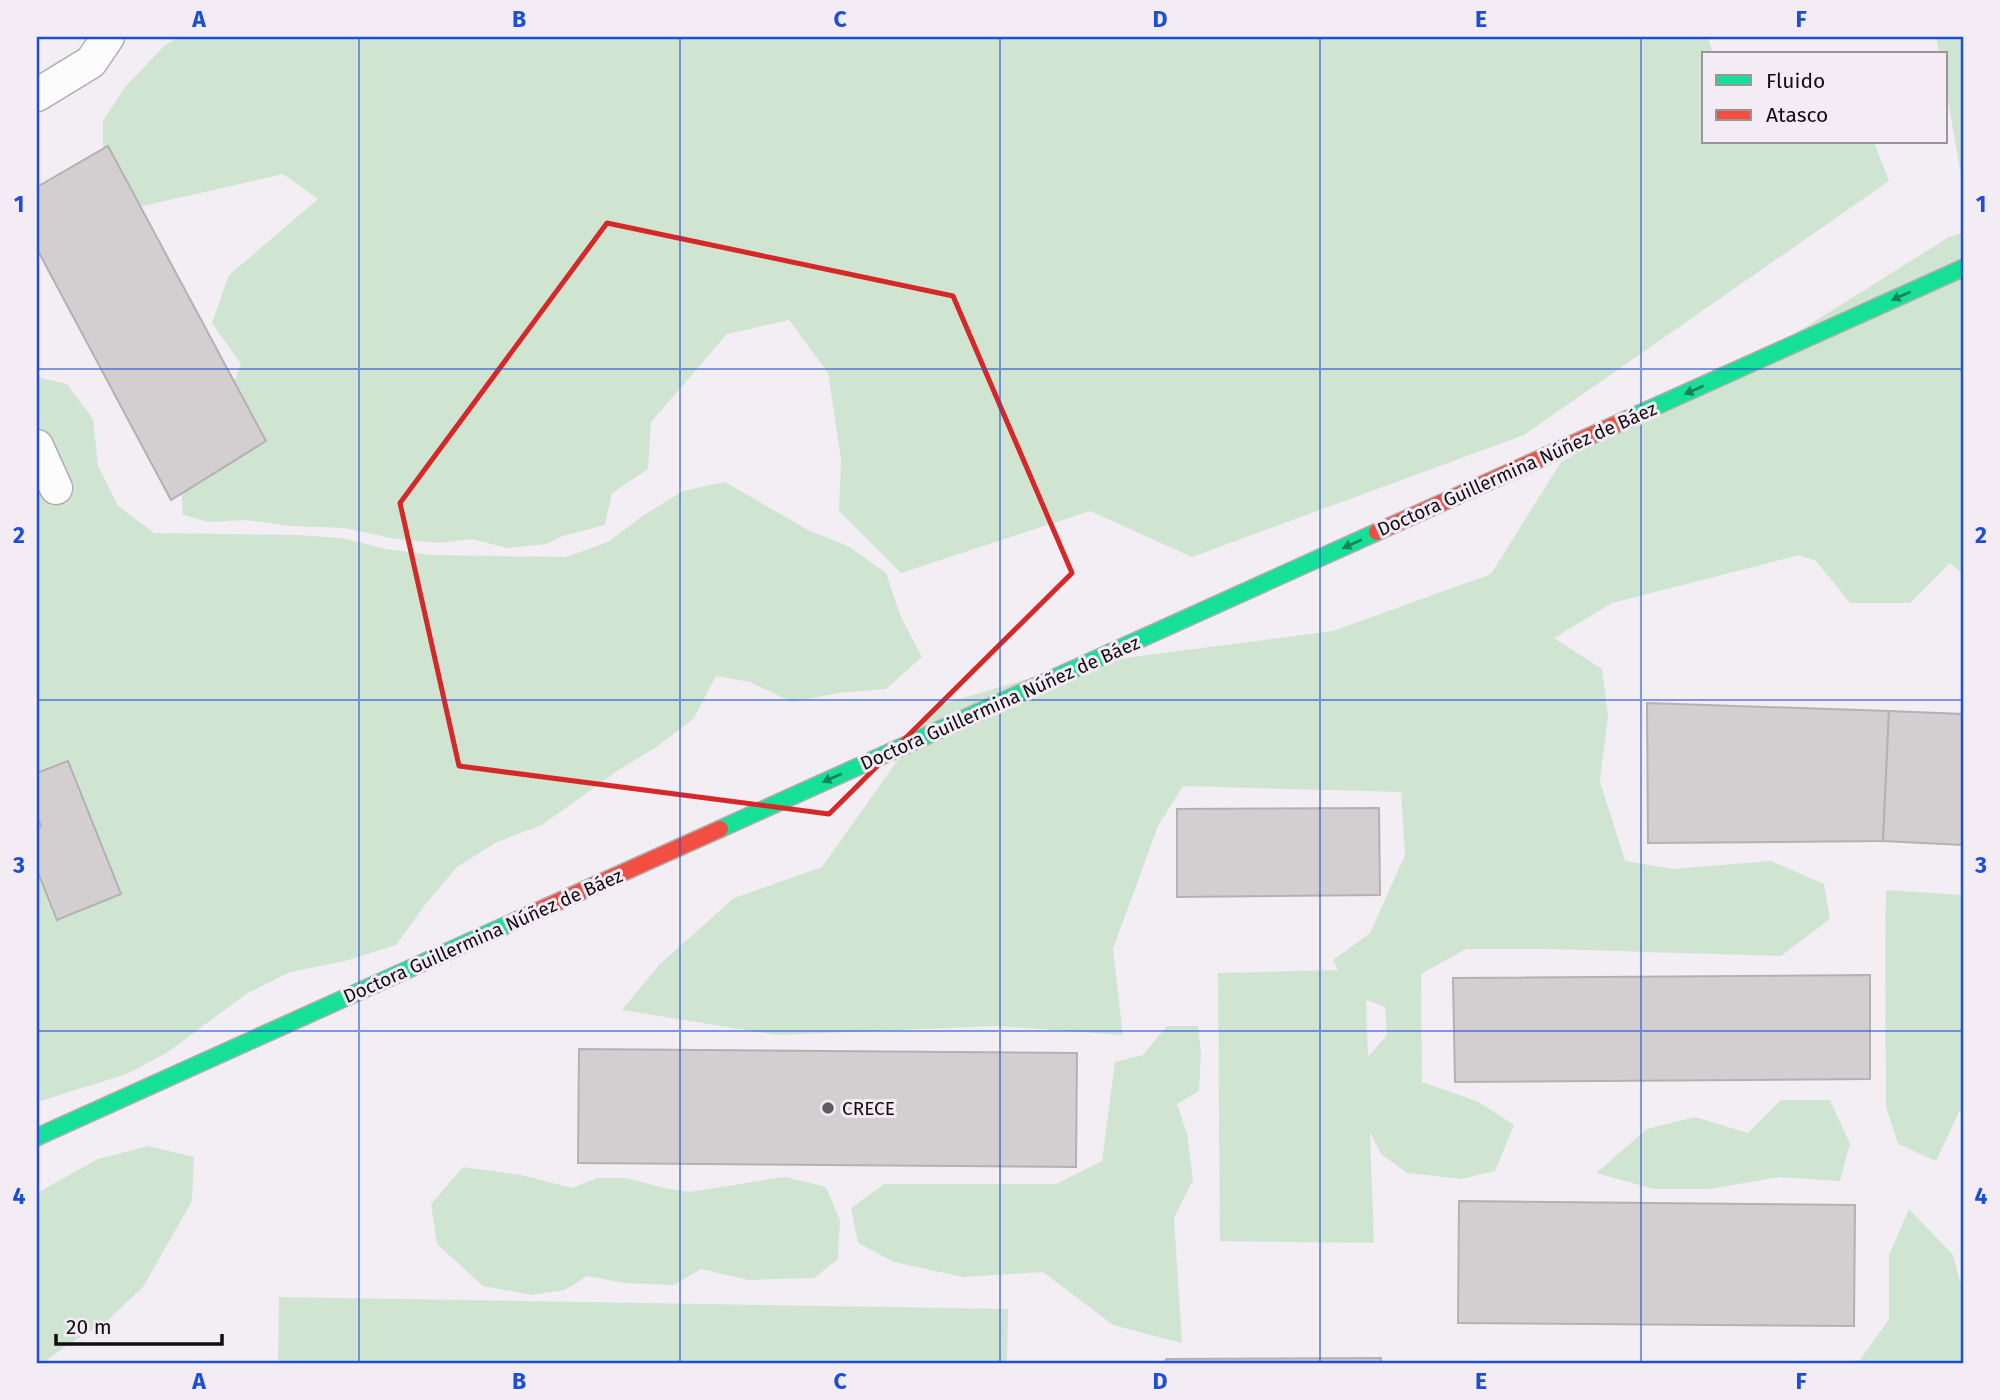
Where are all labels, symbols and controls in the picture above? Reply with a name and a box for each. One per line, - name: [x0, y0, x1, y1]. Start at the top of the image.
- text: A: [191, 5, 206, 33]
- text: B: [512, 5, 526, 33]
- text: C: [833, 5, 847, 33]
- text: D: [1153, 5, 1168, 33]
- text: E: [1475, 5, 1487, 33]
- text: F: [1795, 5, 1807, 33]
- legend: [1702, 52, 1948, 144]
- text: Fluido: [1766, 68, 1825, 94]
- text: Atasco: [1766, 102, 1828, 128]
- text: 1: [14, 190, 24, 218]
- text: 1: [1976, 190, 1986, 218]
- one-way arrow: [1891, 290, 1911, 302]
- one-way arrow: [1684, 384, 1704, 396]
- street label: Doctora Guillermina Núñez de Báez: [1374, 397, 1660, 541]
- text: 2: [13, 521, 25, 549]
- text: 2: [1975, 521, 1987, 549]
- one-way arrow: [1342, 538, 1362, 550]
- street label: Doctora Guillermina Núñez de Báez: [857, 631, 1143, 775]
- one-way arrow: [822, 772, 842, 784]
- text: 3: [12, 851, 25, 879]
- text: 3: [1974, 851, 1987, 879]
- street label: Doctora Guillermina Núñez de Báez: [340, 864, 626, 1008]
- place label: CRECE: [842, 1097, 895, 1120]
- marker: CRECE: [820, 1100, 836, 1116]
- text: 4: [13, 1182, 26, 1210]
- text: 4: [1975, 1182, 1988, 1210]
- scale bar: [56, 1302, 222, 1346]
- text: 20 m: [66, 1314, 112, 1340]
- text: A: [191, 1367, 206, 1395]
- text: B: [512, 1367, 526, 1395]
- text: C: [833, 1367, 847, 1395]
- text: D: [1153, 1367, 1168, 1395]
- text: E: [1475, 1367, 1487, 1395]
- text: F: [1795, 1367, 1807, 1395]

